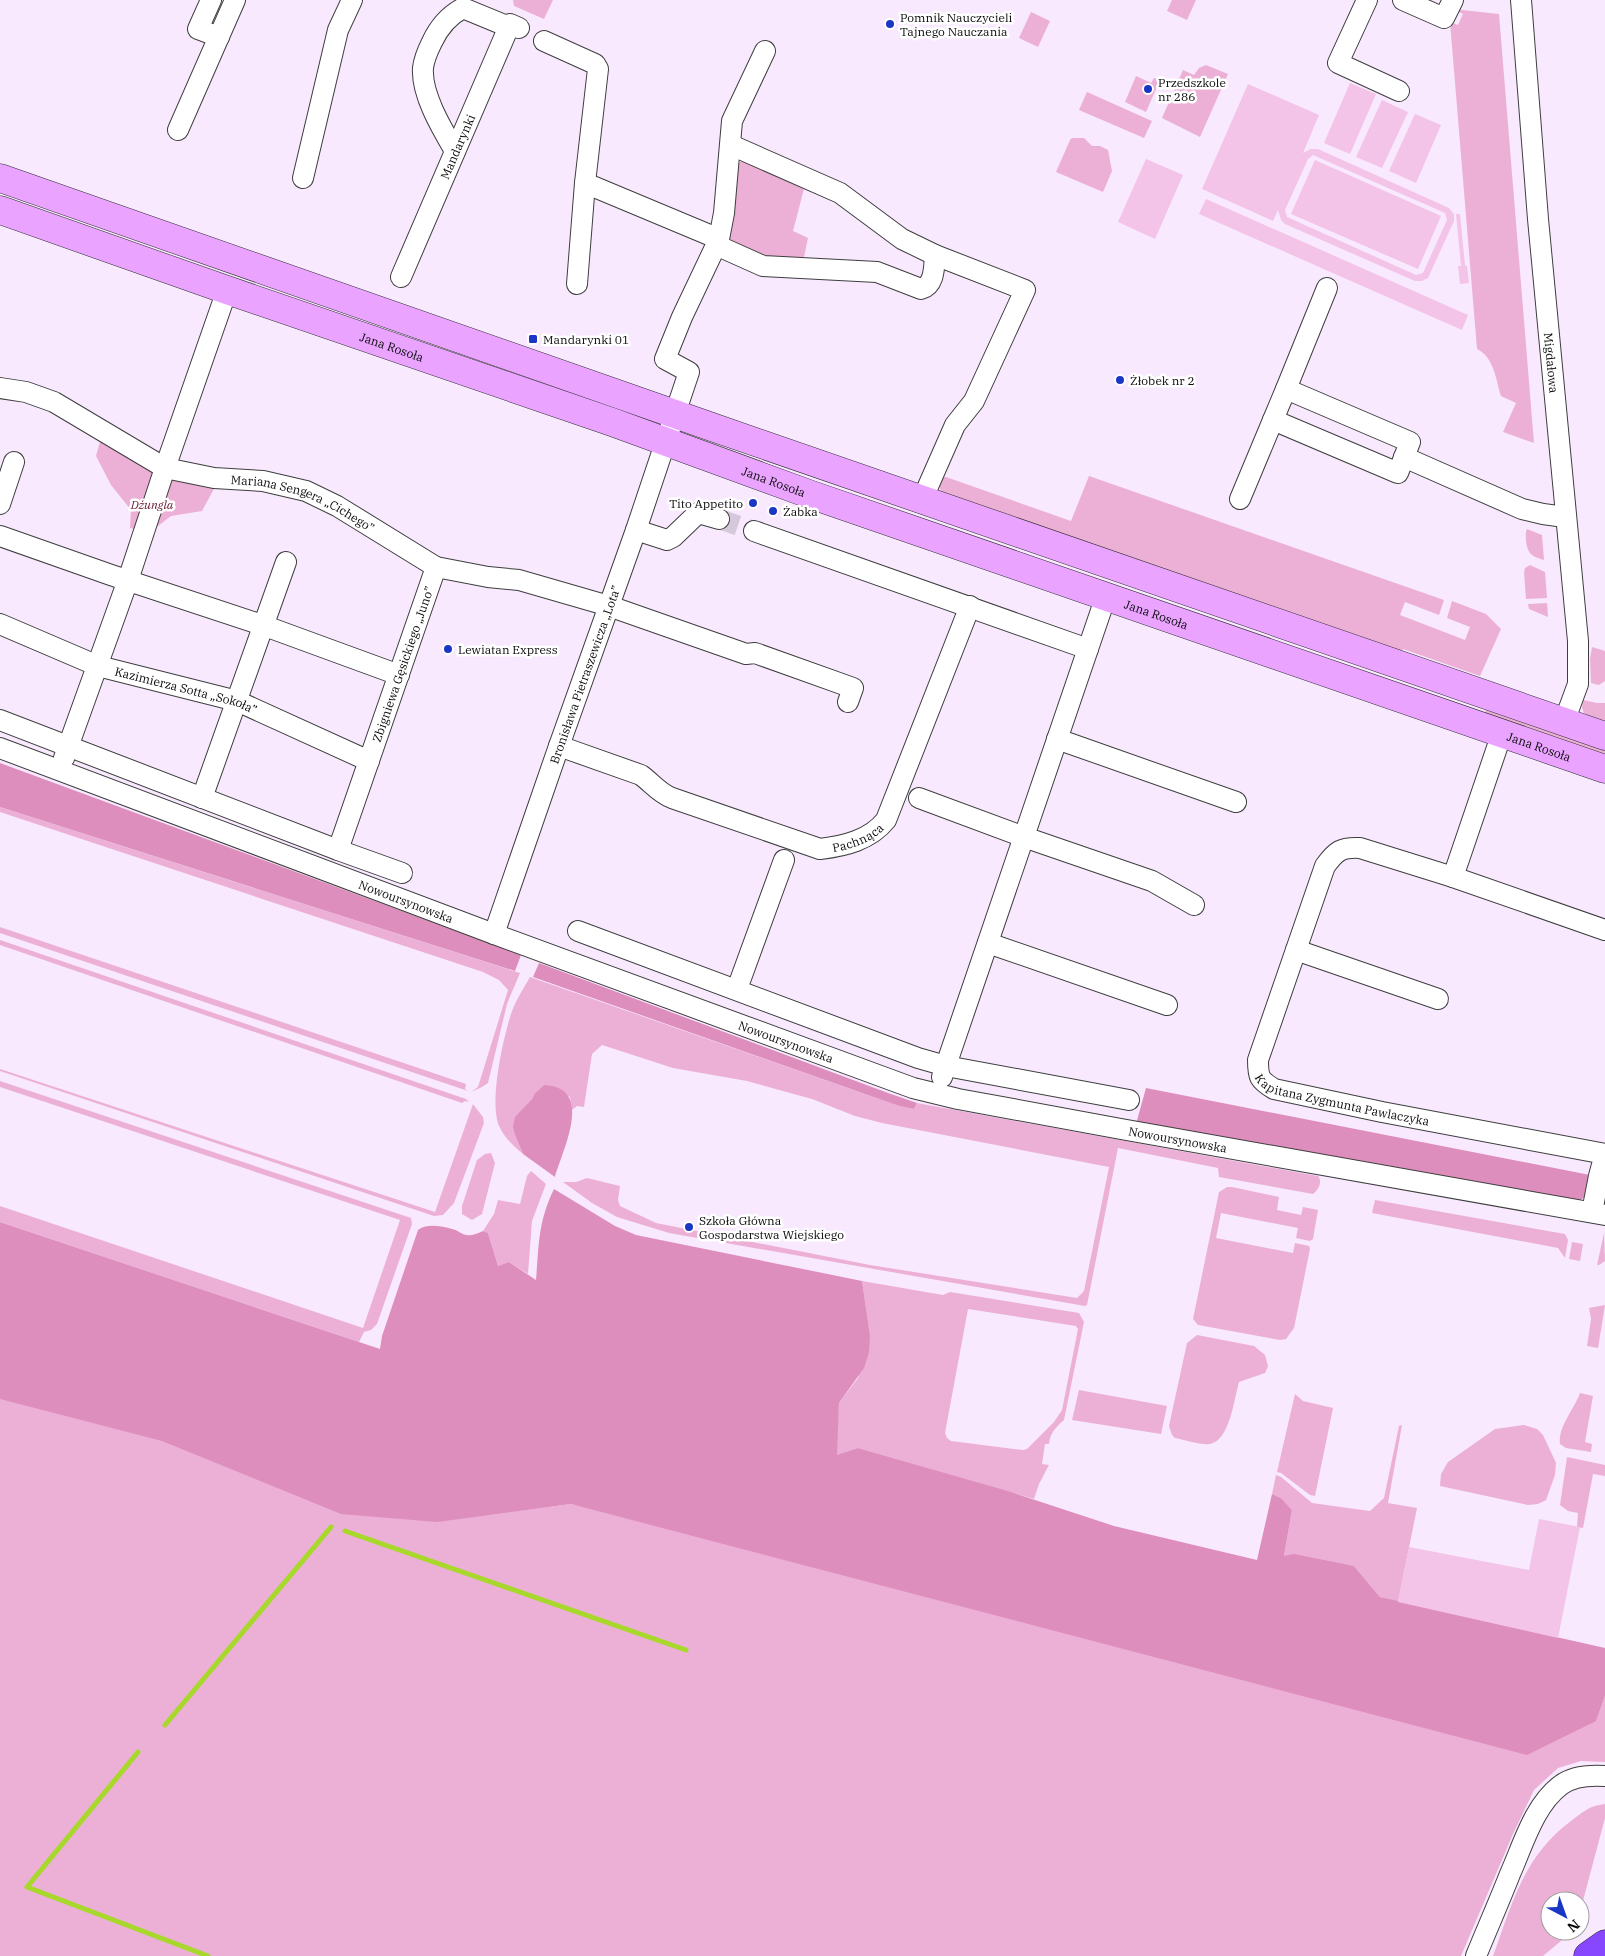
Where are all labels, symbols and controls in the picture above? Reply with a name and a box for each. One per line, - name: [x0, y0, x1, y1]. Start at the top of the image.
- place label: Pomnik Nauczycieli Tajnego Nauczania: [900, 10, 1012, 39]
- marker: Pomnik Nauczycieli Tajnego Nauczania: [884, 18, 896, 30]
- place label: Przedszkole nr 286: [1158, 75, 1226, 104]
- marker: Przedszkole nr 286: [1142, 83, 1154, 95]
- street label: Mandarynki: [437, 112, 478, 181]
- street label: Jana Rosoła: [358, 329, 426, 365]
- place label: Mandarynki 01: [543, 332, 629, 347]
- street label: Migdałowa: [1541, 332, 1562, 394]
- marker: Mandarynki 01: [527, 333, 539, 345]
- place label: Żłobek nr 2: [1130, 373, 1195, 388]
- marker: Żłobek nr 2: [1114, 374, 1126, 386]
- street label: Jana Rosoła: [740, 463, 808, 500]
- street label: Mariana Sengera „Cichego”: [230, 472, 378, 535]
- place label: Tito Appetito: [669, 496, 743, 511]
- park label: Dżungla: [130, 497, 174, 512]
- marker: Tito Appetito: [747, 497, 759, 509]
- place label: Żabka: [783, 504, 818, 519]
- marker: Żabka: [767, 505, 779, 517]
- street label: Bronisława Pietraszewicza „Lota”: [546, 583, 623, 766]
- street label: Zbigniewa Gęsickiego „Juno”: [368, 584, 436, 744]
- street label: Jana Rosoła: [1122, 596, 1191, 632]
- place label: Lewiatan Express: [458, 642, 558, 657]
- marker: Lewiatan Express: [442, 643, 454, 655]
- street label: Kazimierza Sotta „Sokoła”: [113, 663, 260, 717]
- street label: Jana Rosoła: [1505, 728, 1574, 764]
- street label: Pachnąca: [831, 819, 887, 855]
- street label: Nowoursynowska: [357, 876, 456, 926]
- street label: Nowoursynowska: [736, 1017, 836, 1066]
- street label: Kapitana Zygmunta Pawlaczyka: [1252, 1071, 1431, 1128]
- street label: Nowoursynowska: [1127, 1123, 1229, 1155]
- place label: Szkoła Główna Gospodarstwa Wiejskiego: [699, 1213, 844, 1242]
- marker: Szkoła Główna Gospodarstwa Wiejskiego: [683, 1221, 695, 1233]
- north arrow: [1540, 1891, 1590, 1941]
- text: N: [1563, 1915, 1584, 1936]

